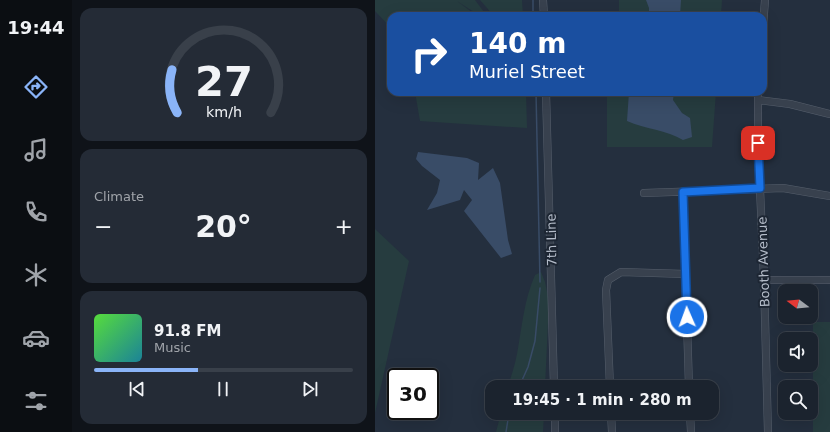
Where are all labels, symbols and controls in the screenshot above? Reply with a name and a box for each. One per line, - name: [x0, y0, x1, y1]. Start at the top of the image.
- text: 19:44: [7, 17, 65, 38]
- text: 140 m: [469, 27, 566, 60]
- icon: right: [403, 28, 455, 80]
- text: 27: [195, 56, 252, 105]
- text: Muriel Street: [469, 61, 585, 82]
- icon: directions: [22, 73, 50, 101]
- text: km/h: [205, 103, 242, 119]
- pin: [741, 126, 775, 160]
- icon: arrive: [747, 132, 769, 154]
- icon: music: [22, 136, 50, 164]
- text: Climate: [94, 189, 144, 204]
- icon: phone: [22, 198, 50, 226]
- text: 20°: [195, 209, 252, 244]
- street label: 7th Line: [544, 213, 559, 267]
- text: −: [94, 214, 112, 239]
- text: +: [335, 214, 353, 239]
- street label: Booth Avenue: [754, 216, 773, 308]
- icon: climate: [22, 261, 50, 289]
- north arrow: [778, 284, 818, 324]
- map controls: [778, 284, 818, 420]
- position arrow: [666, 296, 708, 338]
- text: 91.8 FM: [154, 322, 221, 340]
- icon: car: [22, 324, 50, 352]
- button: sound: [778, 332, 818, 372]
- text: Music: [154, 340, 191, 355]
- speed limit sign: 30: [387, 368, 439, 420]
- icon: previous: [126, 378, 148, 400]
- icon: pause: [212, 378, 234, 400]
- icon: next: [299, 378, 321, 400]
- button: search: [778, 380, 818, 420]
- icon: filters: [22, 387, 50, 415]
- text: 19:45 · 1 min · 280 m: [512, 391, 692, 409]

